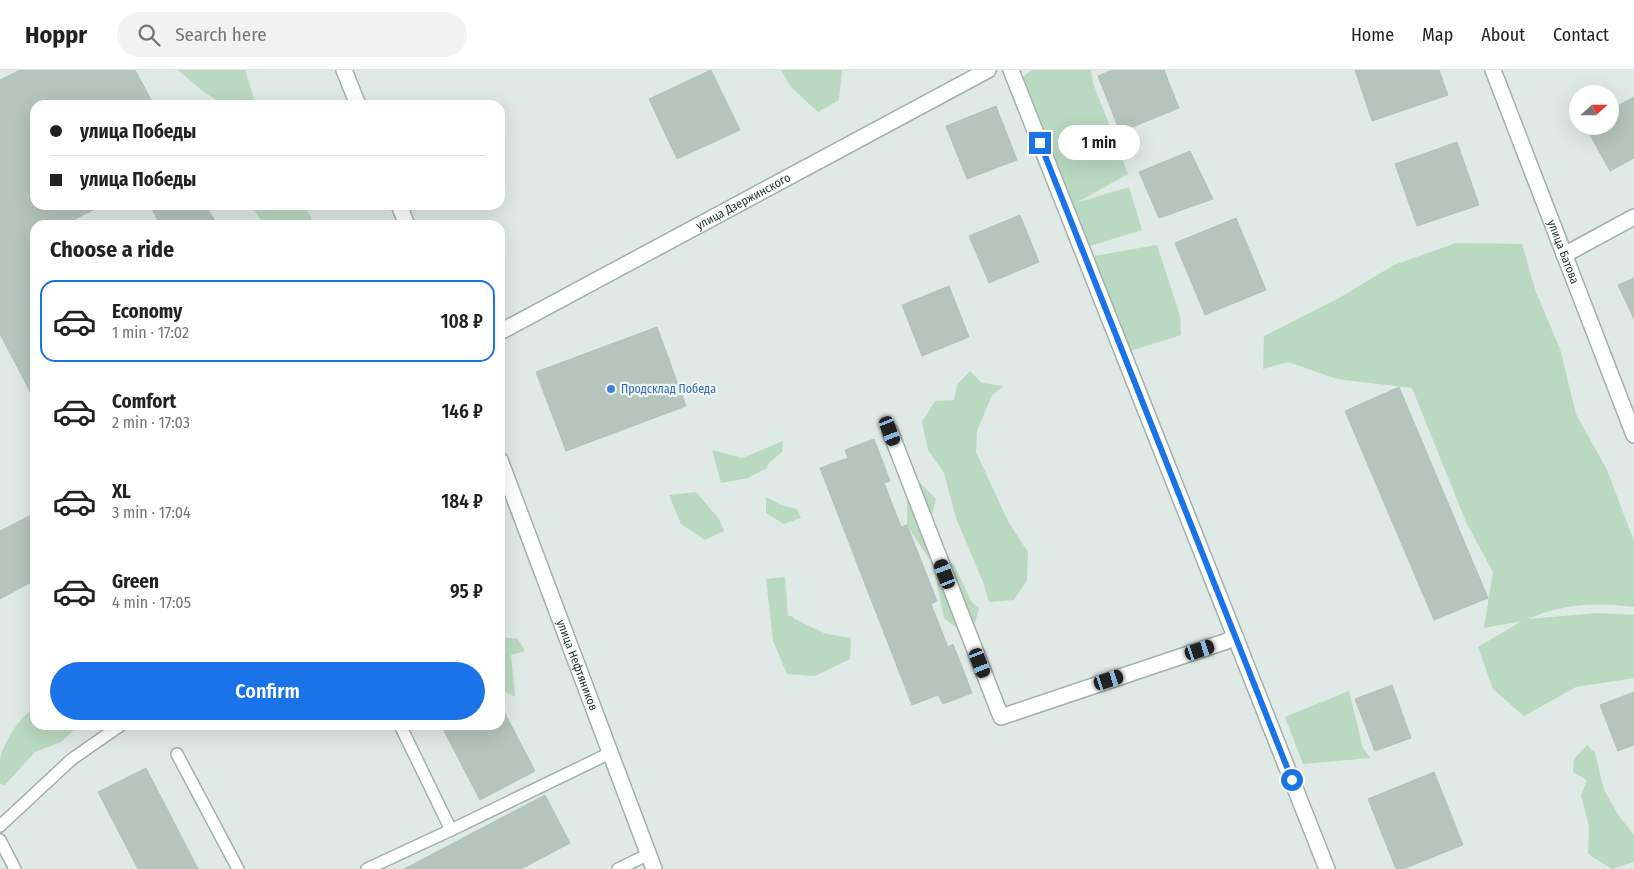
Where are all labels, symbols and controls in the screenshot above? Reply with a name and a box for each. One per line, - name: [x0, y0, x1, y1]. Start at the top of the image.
- search box: [117, 12, 467, 57]
- text: Hoppr: [25, 21, 87, 49]
- icon: search: [135, 21, 163, 49]
- text: Search here: [175, 23, 267, 46]
- text: Home: [1351, 24, 1394, 46]
- text: Map: [1422, 24, 1453, 46]
- text: About: [1481, 24, 1525, 46]
- text: Contact: [1553, 24, 1609, 46]
- north arrow: [1569, 85, 1619, 135]
- map controls: [1569, 85, 1619, 135]
- text: улица Победы: [80, 120, 196, 143]
- callout: 1 min: [1058, 126, 1140, 160]
- route end: [1029, 132, 1051, 154]
- text: 1 min: [1082, 133, 1116, 152]
- text: улица Победы: [80, 168, 196, 191]
- street label: улица Дзержинского: [693, 170, 793, 233]
- street label: улица Батова: [1545, 218, 1582, 286]
- text: Choose a ride: [50, 236, 174, 263]
- icon: car: [52, 299, 97, 344]
- text: Economy: [112, 300, 182, 323]
- text: 108 ₽: [441, 310, 483, 333]
- text: 1 min · 17:02: [112, 323, 189, 342]
- place label: Продсклад Победа: [621, 382, 716, 396]
- marker: Продсклад Победа: [605, 383, 617, 395]
- icon: car: [52, 389, 97, 434]
- text: Comfort: [112, 390, 176, 413]
- text: 146 ₽: [441, 400, 483, 423]
- text: 2 min · 17:03: [112, 413, 190, 432]
- car: [877, 414, 902, 448]
- icon: car: [52, 479, 97, 524]
- text: XL: [112, 480, 131, 503]
- text: 184 ₽: [441, 490, 483, 513]
- text: 3 min · 17:04: [112, 503, 191, 522]
- car: [932, 557, 957, 591]
- icon: car: [52, 569, 97, 614]
- text: Green: [112, 570, 159, 593]
- text: 95 ₽: [450, 580, 483, 603]
- text: 4 min · 17:05: [112, 593, 191, 612]
- street label: улица Нефтяников: [554, 618, 601, 712]
- car: [1183, 638, 1216, 662]
- car: [967, 646, 992, 680]
- button: Confirm: [50, 662, 485, 720]
- car: [1092, 668, 1125, 692]
- route start: [1281, 769, 1303, 791]

